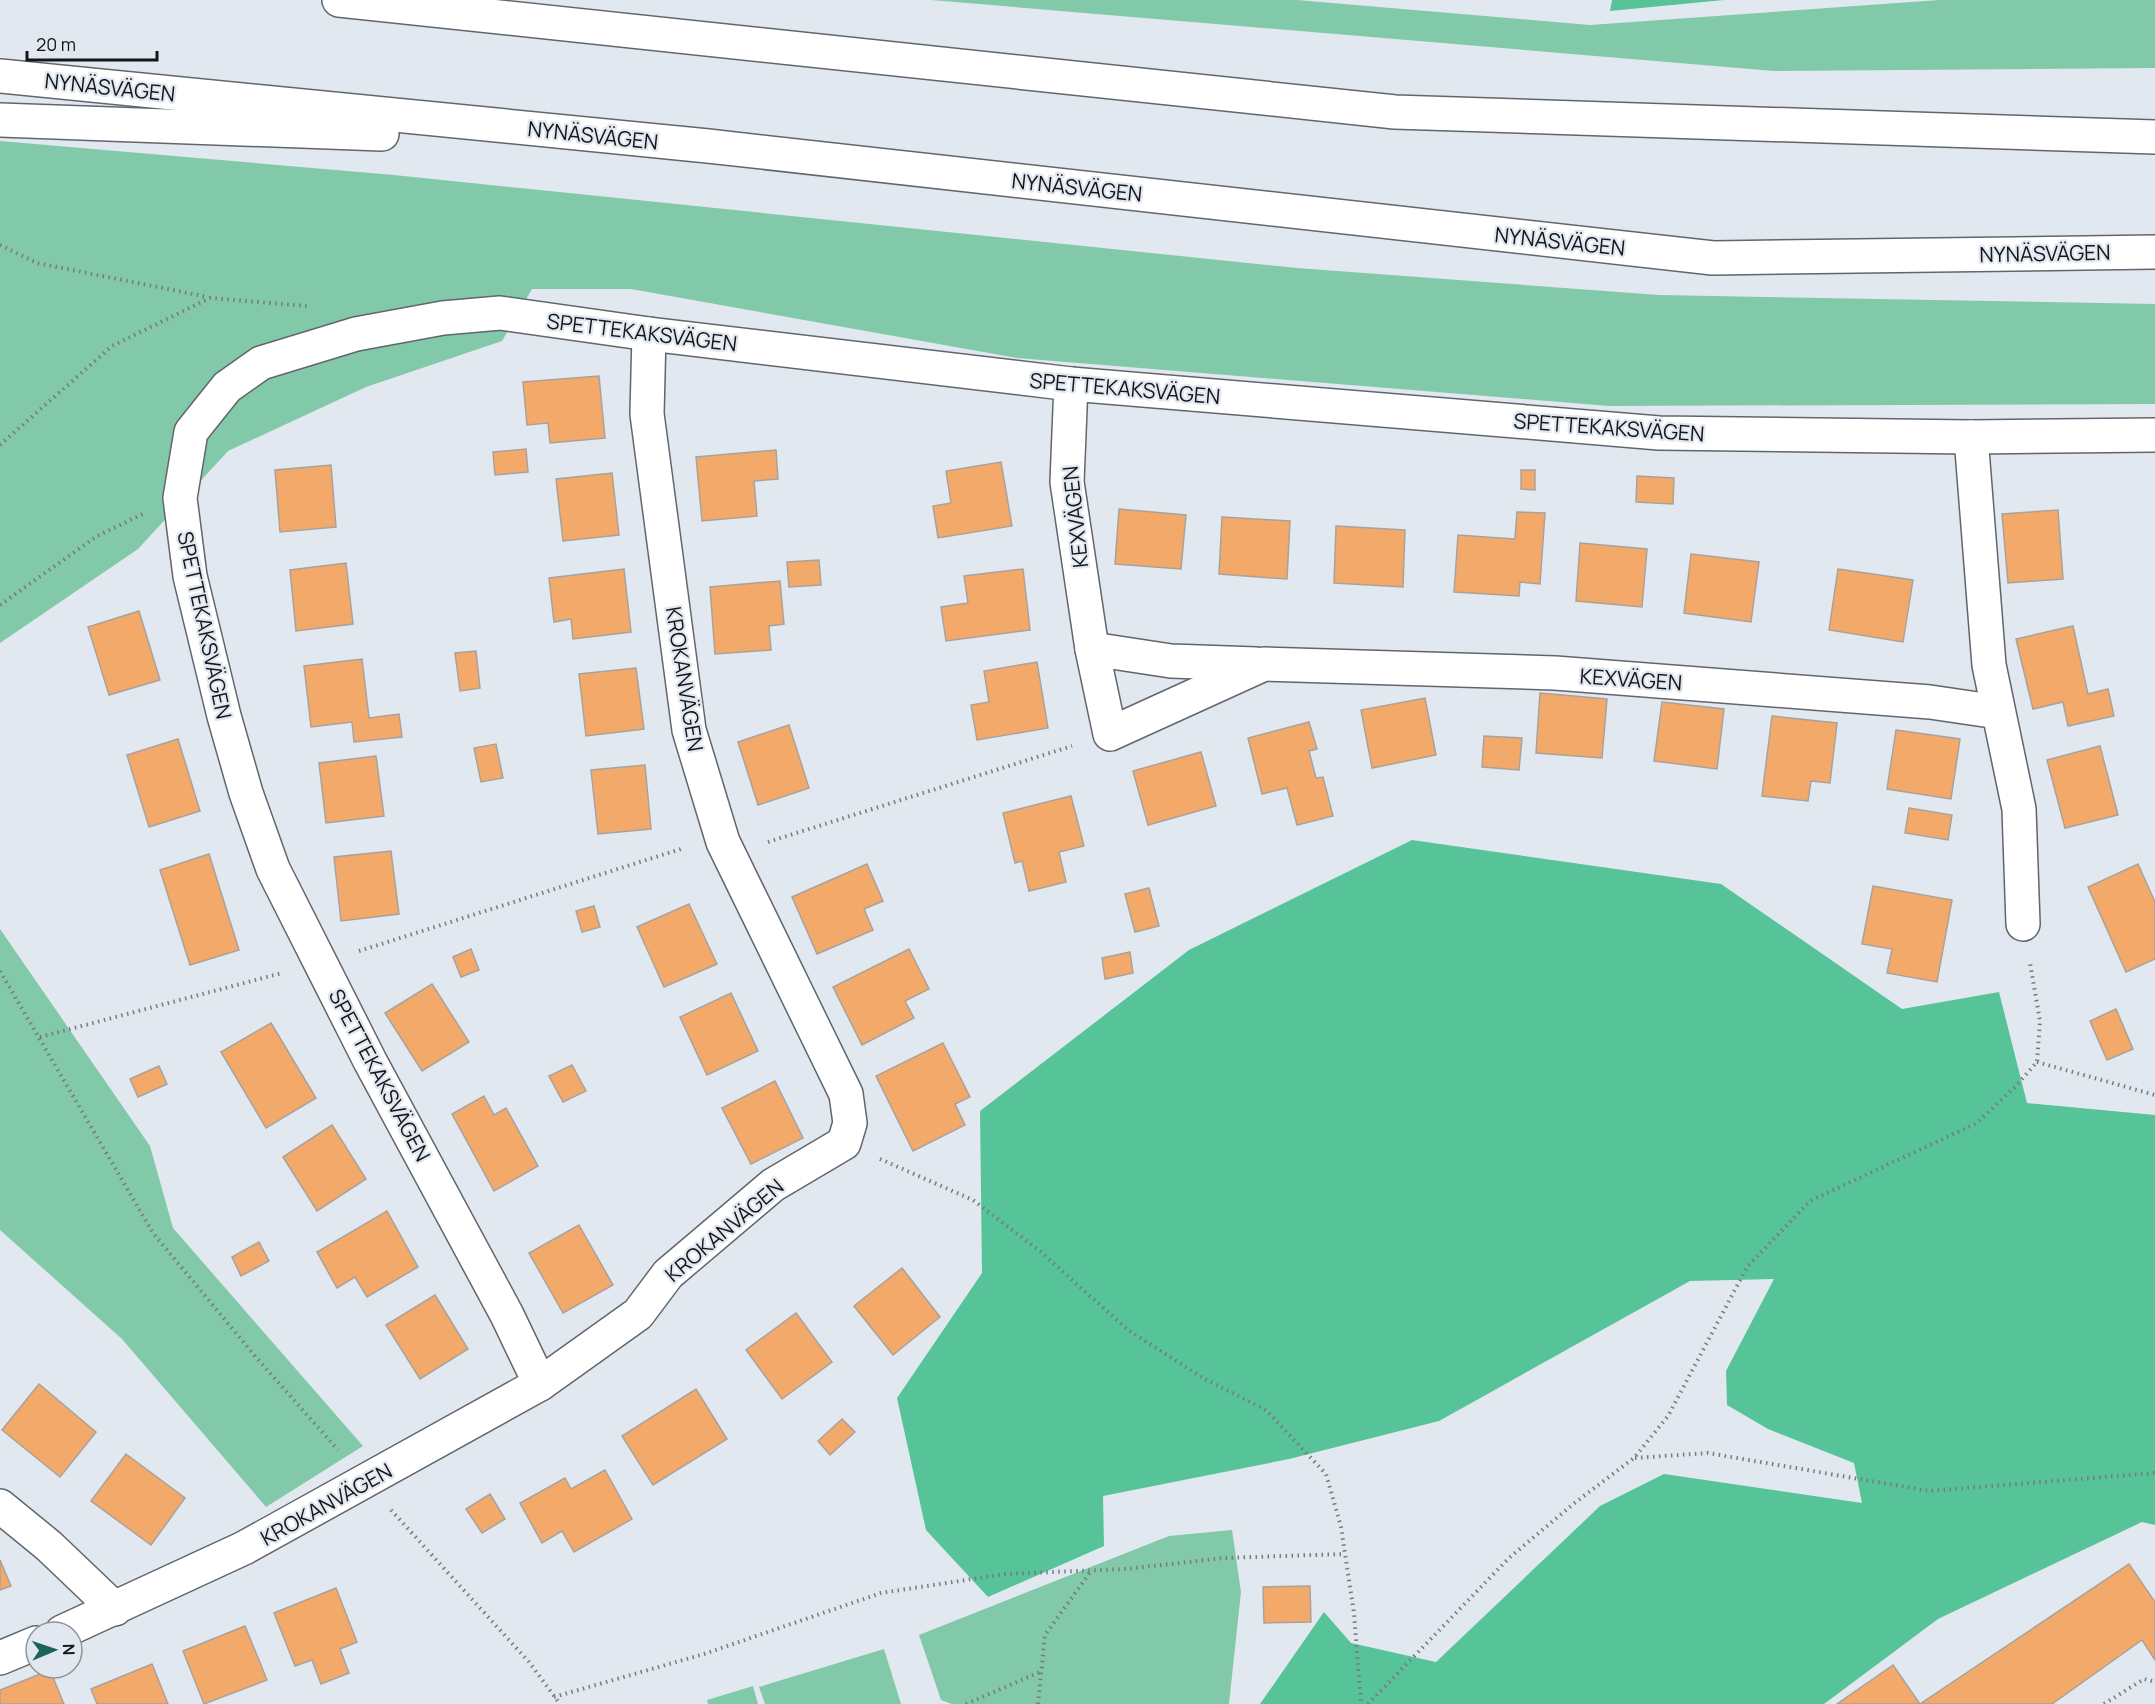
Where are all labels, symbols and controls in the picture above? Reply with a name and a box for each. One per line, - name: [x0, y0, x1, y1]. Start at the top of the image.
- scale bar: [27, 24, 158, 62]
- text: 20 m: [36, 32, 76, 56]
- street label: NYNÄSVÄGEN: [43, 66, 177, 108]
- street label: NYNÄSVÄGEN: [526, 114, 660, 156]
- street label: NYNÄSVÄGEN: [1010, 166, 1144, 208]
- street label: NYNÄSVÄGEN: [1493, 220, 1627, 262]
- street label: NYNÄSVÄGEN: [1979, 238, 2111, 268]
- street label: SPETTEKAKSVÄGEN: [545, 306, 739, 358]
- street label: SPETTEKAKSVÄGEN: [1029, 366, 1221, 410]
- street label: SPETTEKAKSVÄGEN: [1513, 406, 1705, 448]
- street label: KEXVÄGEN: [1056, 465, 1094, 569]
- street label: SPETTEKAKSVÄGEN: [171, 529, 239, 721]
- street label: KROKANVÄGEN: [660, 605, 710, 753]
- street label: KEXVÄGEN: [1579, 661, 1683, 697]
- street label: SPETTEKAKSVÄGEN: [323, 984, 437, 1166]
- street label: KROKANVÄGEN: [659, 1172, 789, 1288]
- street label: KROKANVÄGEN: [255, 1456, 397, 1552]
- north arrow: [24, 1620, 84, 1680]
- text: N: [58, 1643, 80, 1656]

